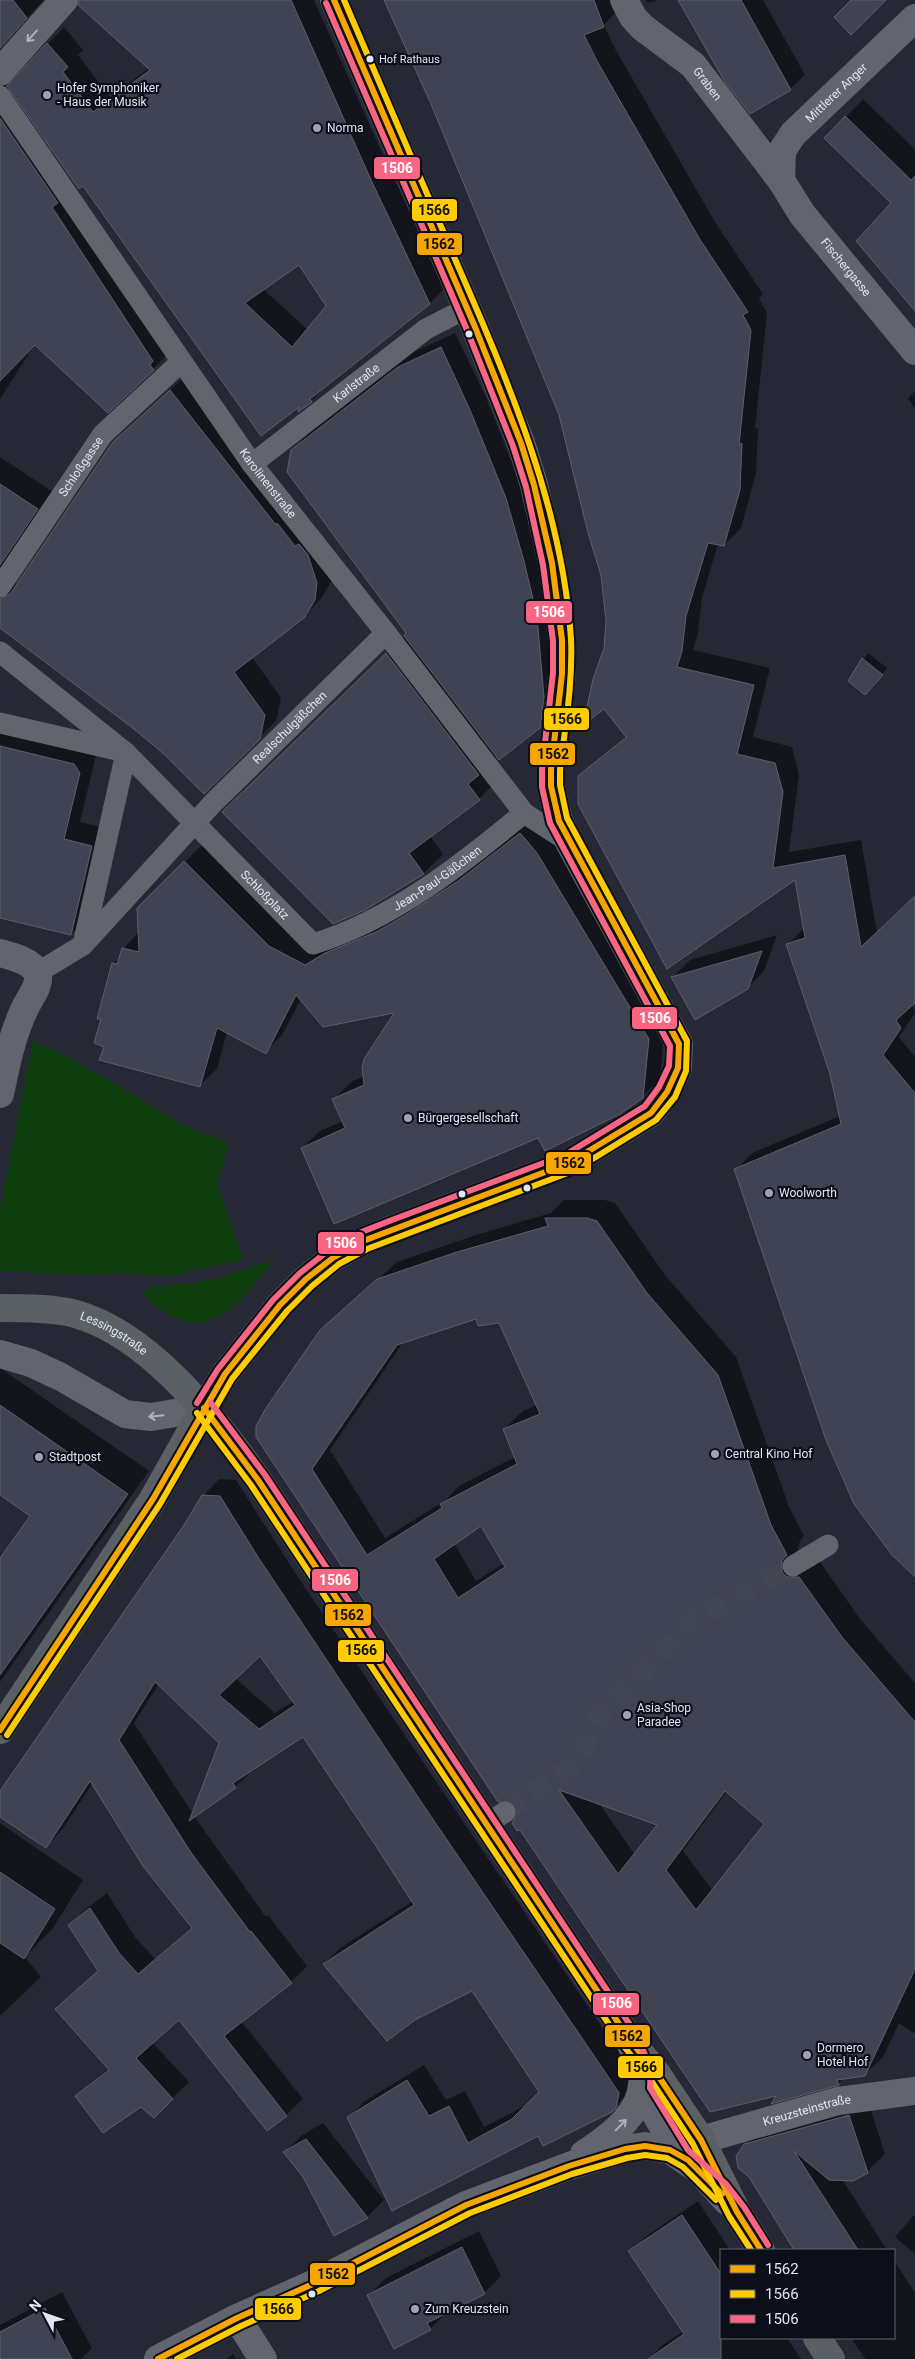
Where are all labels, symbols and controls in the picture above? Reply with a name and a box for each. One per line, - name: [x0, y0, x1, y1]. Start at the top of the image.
- one-way arrow: [26, 30, 38, 43]
- place label: Hof Rathaus: [379, 53, 440, 66]
- marker: Hof Rathaus: [365, 54, 375, 64]
- street label: Mittlerer Anger: [803, 60, 870, 125]
- street label: Graben: [690, 64, 725, 103]
- place label: Hofer Symphoniker - Haus der Musik: [57, 81, 159, 109]
- marker: Hofer Symphoniker - Haus der Musik: [41, 89, 53, 101]
- place label: Norma: [327, 121, 364, 135]
- marker: Norma: [311, 122, 323, 134]
- line badge: 1506: [373, 156, 421, 180]
- text: 1506: [381, 160, 413, 176]
- line badge: 1566: [411, 198, 458, 222]
- text: 1566: [418, 202, 450, 218]
- line badge: 1562: [416, 232, 463, 256]
- street label: Fischergasse: [818, 235, 874, 299]
- text: 1562: [423, 236, 455, 252]
- unlabelled marker: [464, 329, 474, 339]
- street label: Karlstraße: [330, 361, 382, 406]
- street label: Schloßgasse: [56, 434, 106, 499]
- street label: Karolinenstraße: [237, 446, 299, 521]
- line badge: 1506: [525, 600, 573, 624]
- text: 1506: [533, 604, 565, 620]
- street label: Realschulgäßchen: [250, 688, 330, 767]
- line badge: 1566: [543, 707, 590, 731]
- text: 1566: [550, 711, 582, 727]
- line badge: 1562: [529, 742, 576, 766]
- text: 1562: [537, 746, 569, 762]
- street label: Jean-Paul-Gäßchen: [391, 843, 484, 914]
- street label: Schloßplatz: [238, 867, 292, 922]
- line badge: 1506: [631, 1006, 678, 1030]
- text: 1506: [639, 1010, 671, 1026]
- place label: Bürgergesellschaft: [418, 1111, 518, 1125]
- marker: Bürgergesellschaft: [402, 1112, 414, 1124]
- line badge: 1562: [545, 1151, 592, 1175]
- text: 1562: [553, 1155, 585, 1171]
- unlabelled marker: [522, 1183, 532, 1193]
- place label: Woolworth: [779, 1186, 837, 1200]
- marker: Woolworth: [763, 1187, 775, 1199]
- unlabelled marker: [457, 1189, 467, 1199]
- line badge: 1506: [317, 1231, 365, 1255]
- text: 1506: [325, 1235, 357, 1251]
- street label: Lessingstraße: [78, 1309, 150, 1358]
- one-way arrow: [148, 1411, 164, 1420]
- place label: Central Kino Hof: [725, 1447, 813, 1461]
- marker: Central Kino Hof: [709, 1448, 721, 1460]
- place label: Stadtpost: [49, 1450, 101, 1464]
- marker: Stadtpost: [33, 1451, 45, 1463]
- line badge: 1506: [311, 1568, 359, 1592]
- text: 1506: [319, 1572, 351, 1588]
- line badge: 1562: [324, 1603, 372, 1627]
- text: 1562: [332, 1607, 364, 1623]
- line badge: 1566: [337, 1639, 385, 1663]
- text: 1566: [345, 1642, 377, 1658]
- place label: Asia-Shop Paradee: [637, 1701, 691, 1729]
- marker: Asia-Shop Paradee: [621, 1709, 633, 1721]
- line badge: 1506: [592, 1992, 640, 2016]
- text: 1506: [600, 1995, 632, 2011]
- line badge: 1562: [604, 2024, 651, 2048]
- text: 1562: [611, 2028, 643, 2044]
- place label: Dormero Hotel Hof: [817, 2041, 869, 2069]
- marker: Dormero Hotel Hof: [801, 2049, 813, 2061]
- line badge: 1566: [617, 2055, 664, 2079]
- text: 1566: [625, 2059, 657, 2075]
- street label: Kreuzsteinstraße: [761, 2092, 852, 2129]
- one-way arrow: [615, 2119, 627, 2131]
- legend: [720, 2249, 895, 2339]
- text: 1562: [765, 2260, 799, 2278]
- line badge: 1562: [309, 2262, 356, 2286]
- text: 1562: [317, 2266, 349, 2282]
- text: 1566: [765, 2285, 799, 2303]
- north arrow: [20, 2289, 70, 2339]
- unlabelled marker: [307, 2289, 317, 2299]
- text: N: [26, 2296, 44, 2314]
- line badge: 1566: [254, 2297, 302, 2321]
- text: 1566: [262, 2301, 294, 2317]
- place label: Zum Kreuzstein: [425, 2302, 509, 2316]
- marker: Zum Kreuzstein: [409, 2303, 421, 2315]
- text: 1506: [765, 2310, 799, 2328]

